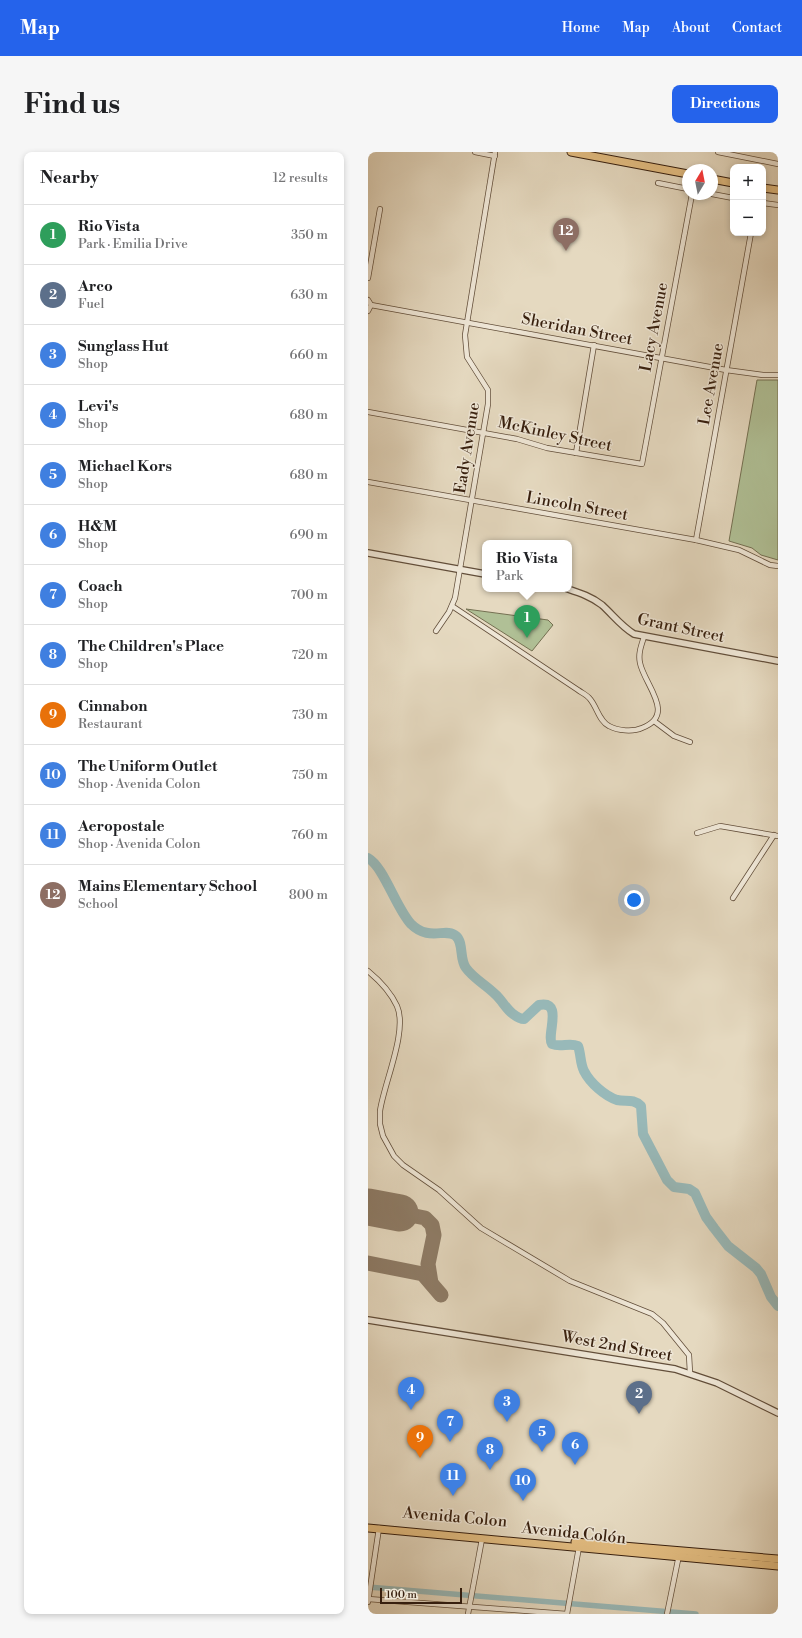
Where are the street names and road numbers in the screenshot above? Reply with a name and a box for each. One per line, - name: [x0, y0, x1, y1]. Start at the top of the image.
- street label: Lacy Avenue: [636, 281, 672, 373]
- street label: Sheridan Street: [520, 308, 635, 350]
- street label: Lee Avenue: [694, 341, 728, 427]
- street label: Eady Avenue: [450, 401, 484, 495]
- street label: McKinley Street: [496, 412, 614, 456]
- street label: Lincoln Street: [524, 487, 630, 525]
- street label: Grant Street: [636, 609, 727, 647]
- street label: West 2nd Street: [559, 1326, 674, 1366]
- street label: Avenida Colon: [401, 1502, 508, 1532]
- street label: Avenida Colón: [520, 1517, 627, 1548]

